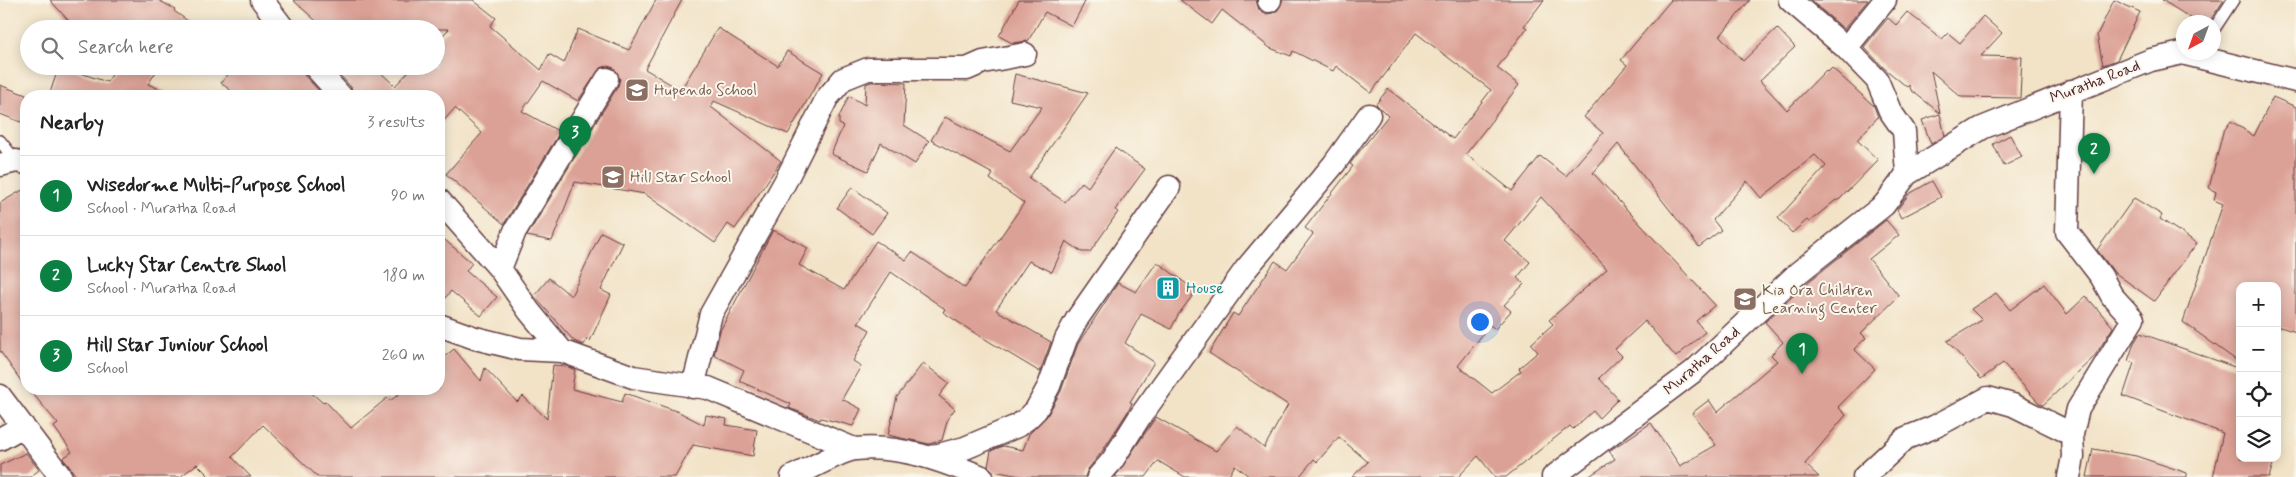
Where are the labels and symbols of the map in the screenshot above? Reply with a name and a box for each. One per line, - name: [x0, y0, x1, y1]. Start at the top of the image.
- north arrow: [2176, 15, 2221, 60]
- street label: Muratha Road: [2047, 55, 2143, 109]
- school or university icon: Hupendo School: [624, 77, 650, 103]
- place label: Hupendo School: [654, 80, 757, 101]
- pin: 3: [559, 116, 591, 157]
- pin: 2: [2078, 133, 2110, 174]
- school or university icon: Hill Star School: [600, 164, 626, 190]
- place label: Hill Star School: [630, 167, 732, 188]
- building icon: House: [1155, 275, 1181, 301]
- place label: House: [1186, 278, 1224, 299]
- place label: Kia Ora Children Learning Center: [1762, 280, 1877, 320]
- school or university icon: Kia Ora Children Learning Center: [1732, 286, 1758, 312]
- your location: [1467, 309, 1493, 335]
- street label: Muratha Road: [1659, 322, 1745, 400]
- pin: 1: [1786, 333, 1818, 374]

